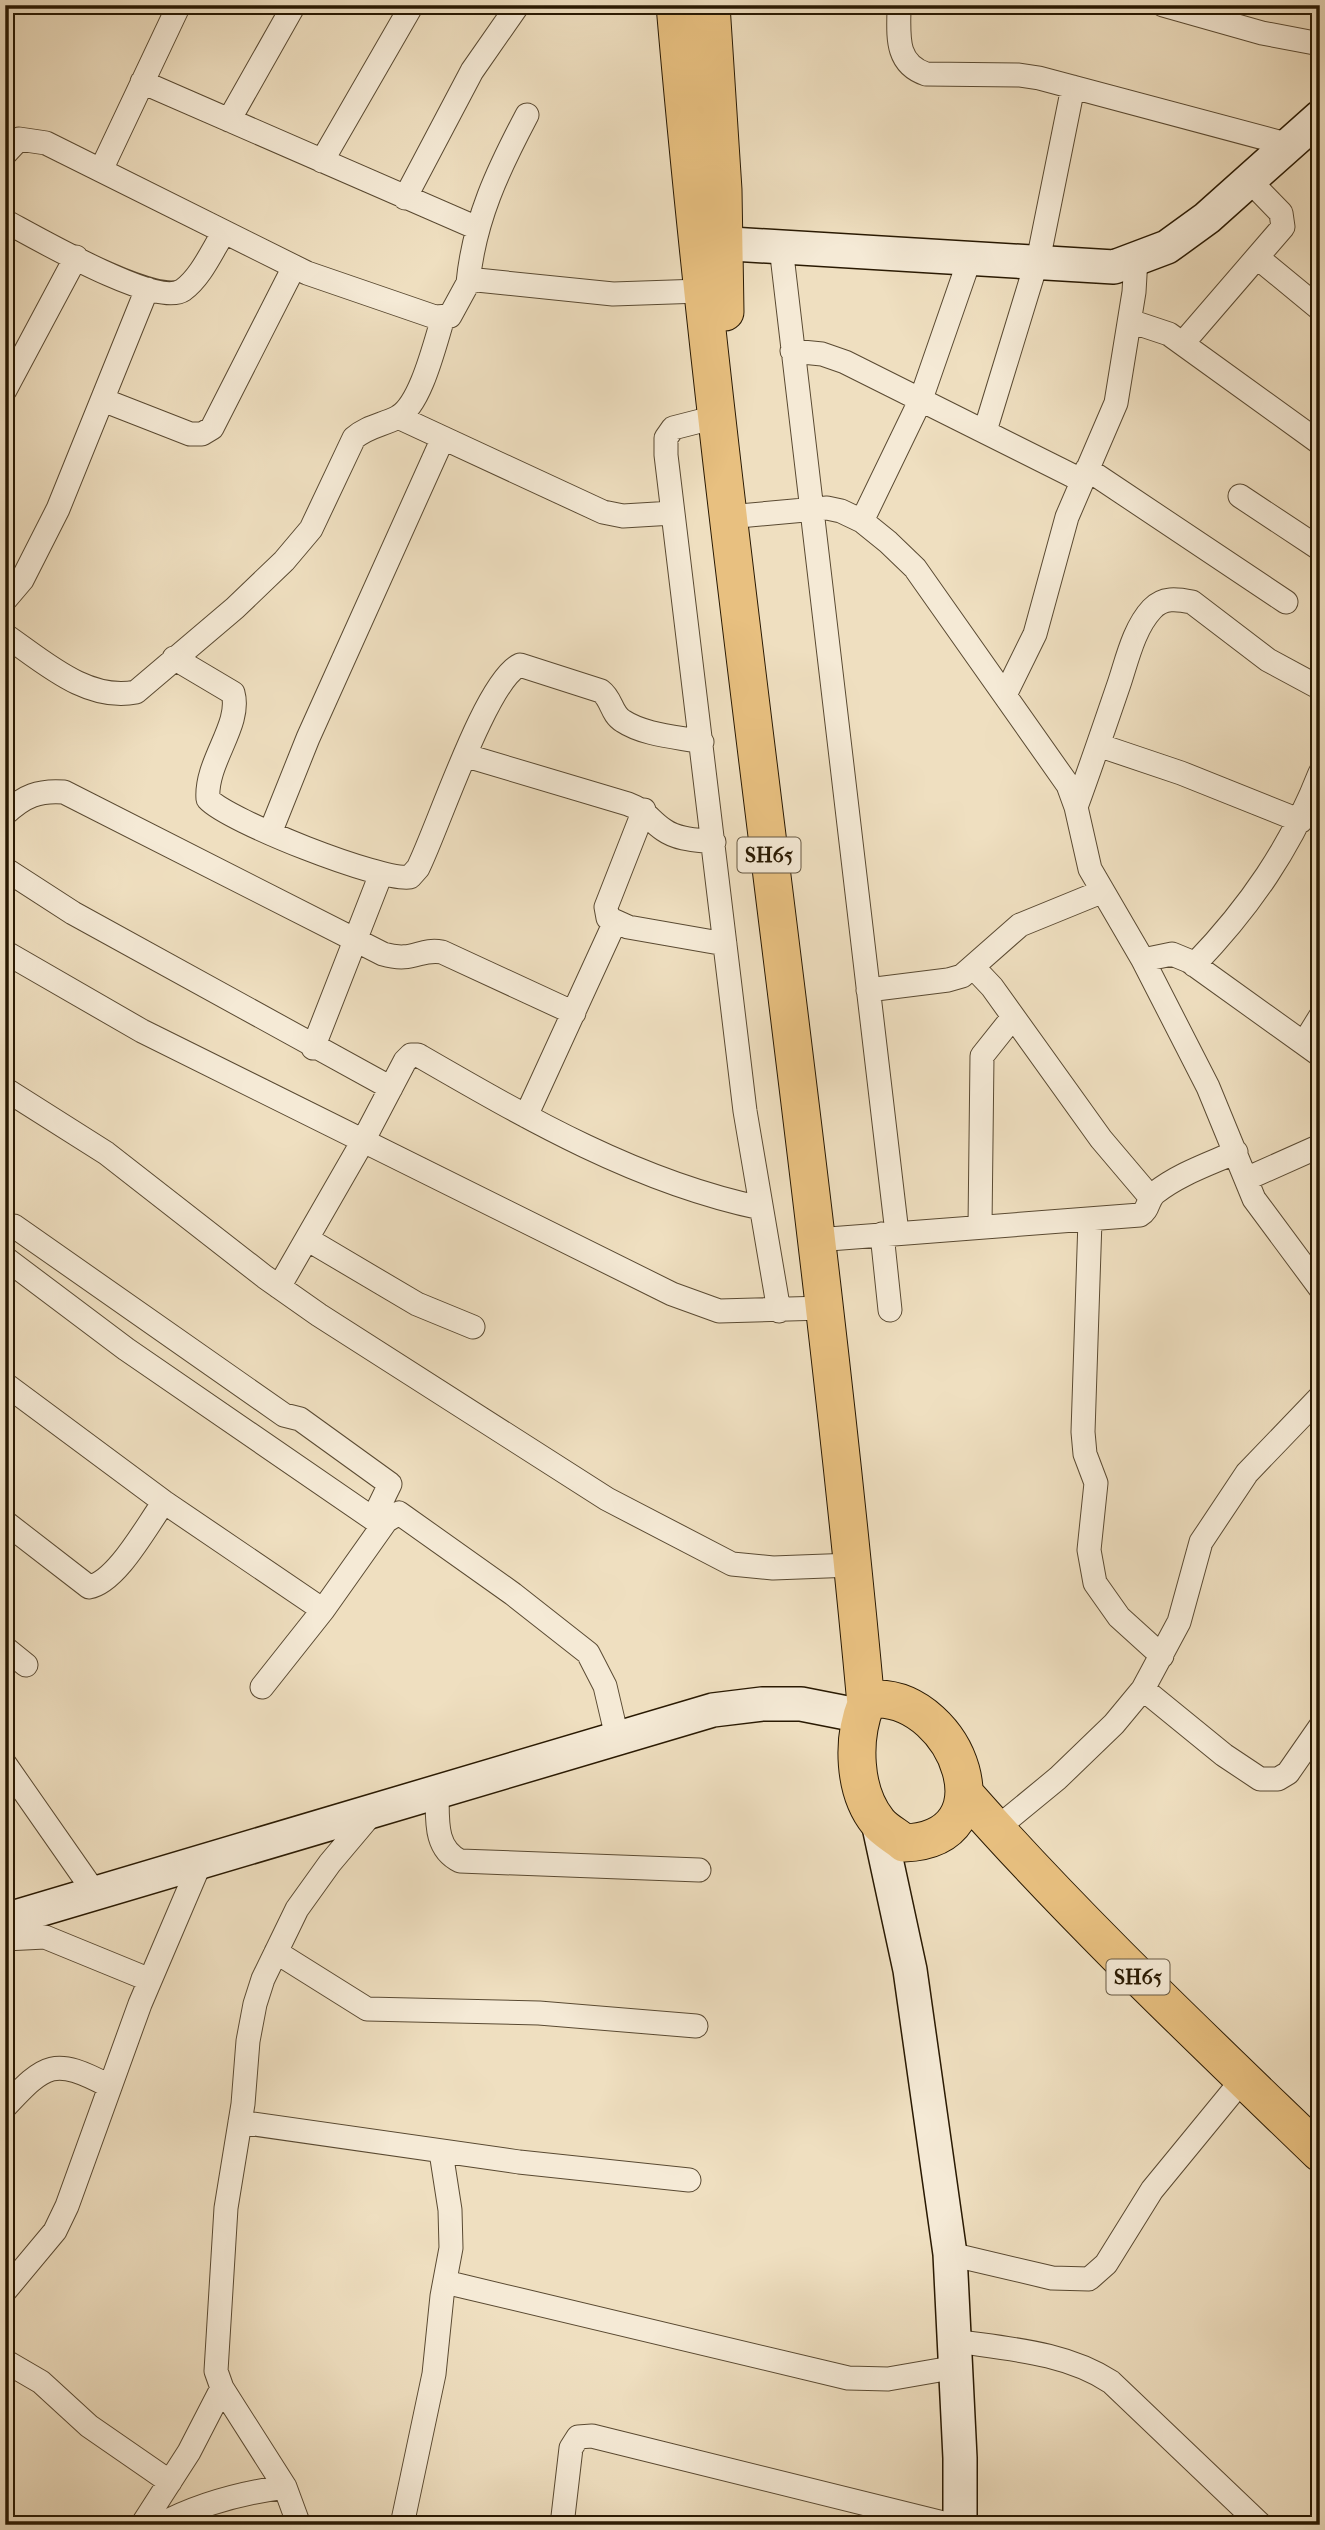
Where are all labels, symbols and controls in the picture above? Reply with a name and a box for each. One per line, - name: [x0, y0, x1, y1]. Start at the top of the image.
- road number: SH65: [738, 838, 800, 872]
- road number: SH65: [1106, 1960, 1170, 1994]

